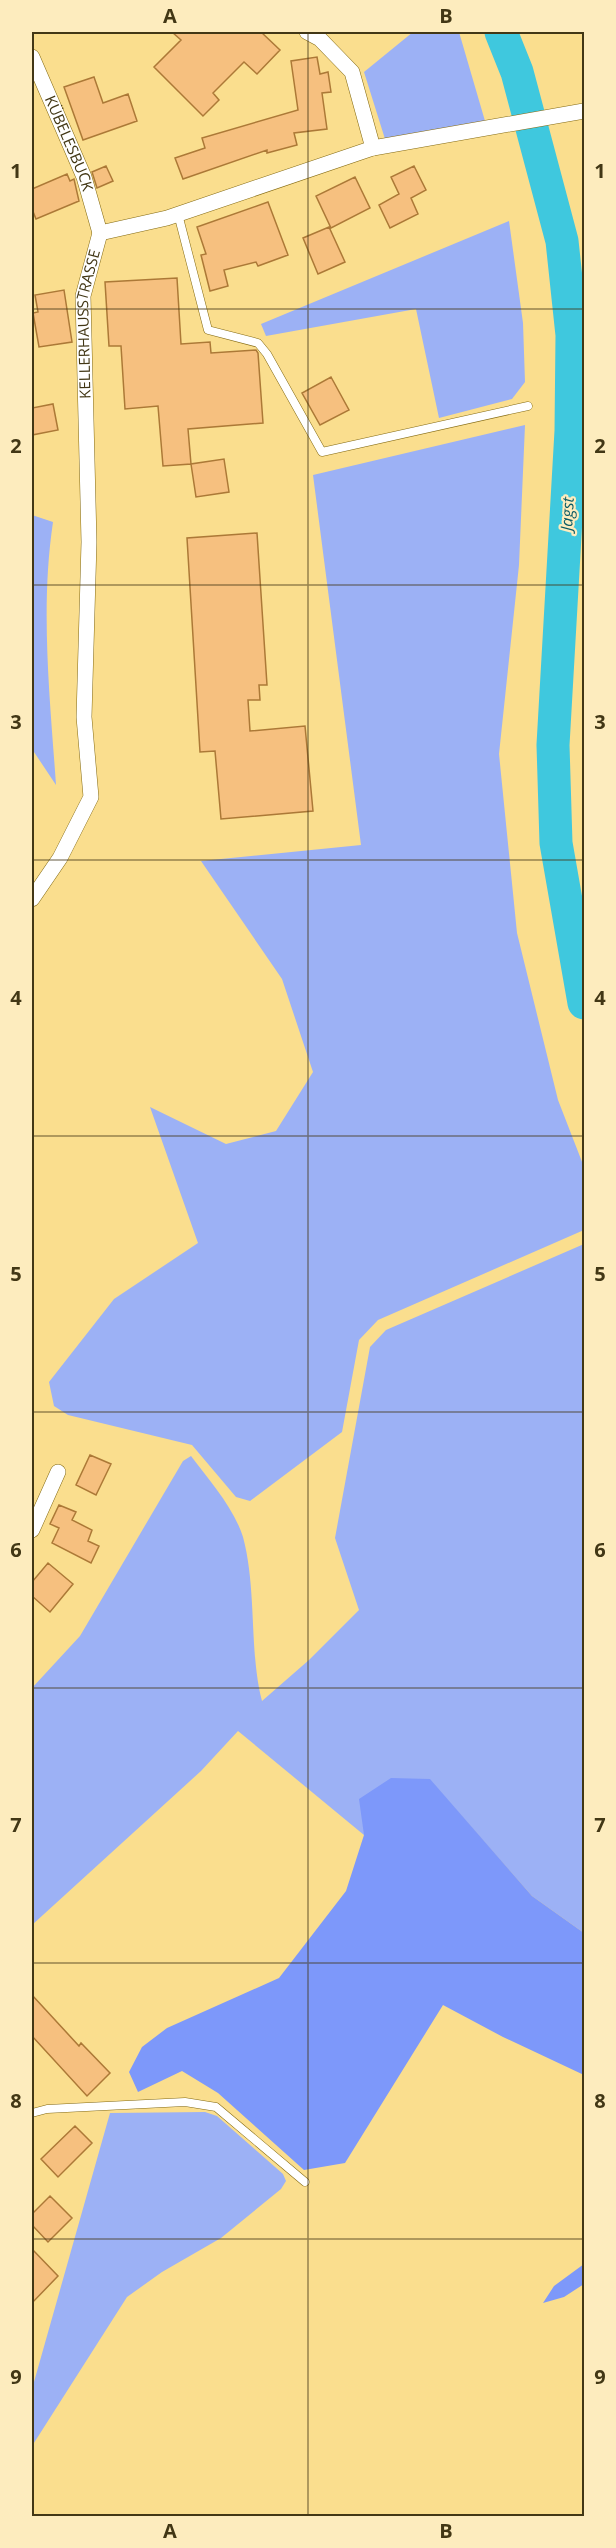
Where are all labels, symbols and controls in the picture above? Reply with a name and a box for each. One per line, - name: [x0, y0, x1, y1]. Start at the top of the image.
- text: A: [163, 2, 177, 29]
- text: B: [439, 2, 453, 29]
- street label: KÜBELESBUCK: [41, 92, 99, 194]
- text: 1: [10, 157, 22, 184]
- text: 1: [594, 157, 606, 184]
- street label: KELLERHAUSSTRASSE: [71, 247, 104, 399]
- text: 2: [10, 432, 22, 459]
- text: 2: [594, 432, 606, 459]
- water label: Jagst: [555, 496, 579, 534]
- text: 3: [10, 708, 22, 735]
- text: 3: [594, 708, 606, 735]
- text: 4: [10, 984, 22, 1011]
- text: 4: [594, 984, 606, 1011]
- text: 5: [10, 1260, 22, 1287]
- text: 5: [594, 1260, 606, 1287]
- text: 6: [10, 1536, 22, 1563]
- text: 6: [594, 1536, 606, 1563]
- text: 7: [10, 1811, 22, 1838]
- text: 7: [594, 1811, 606, 1838]
- text: 8: [10, 2087, 22, 2114]
- text: 8: [594, 2087, 606, 2114]
- text: 9: [10, 2363, 22, 2390]
- text: 9: [594, 2363, 606, 2390]
- text: A: [163, 2517, 177, 2544]
- text: B: [439, 2517, 453, 2544]

